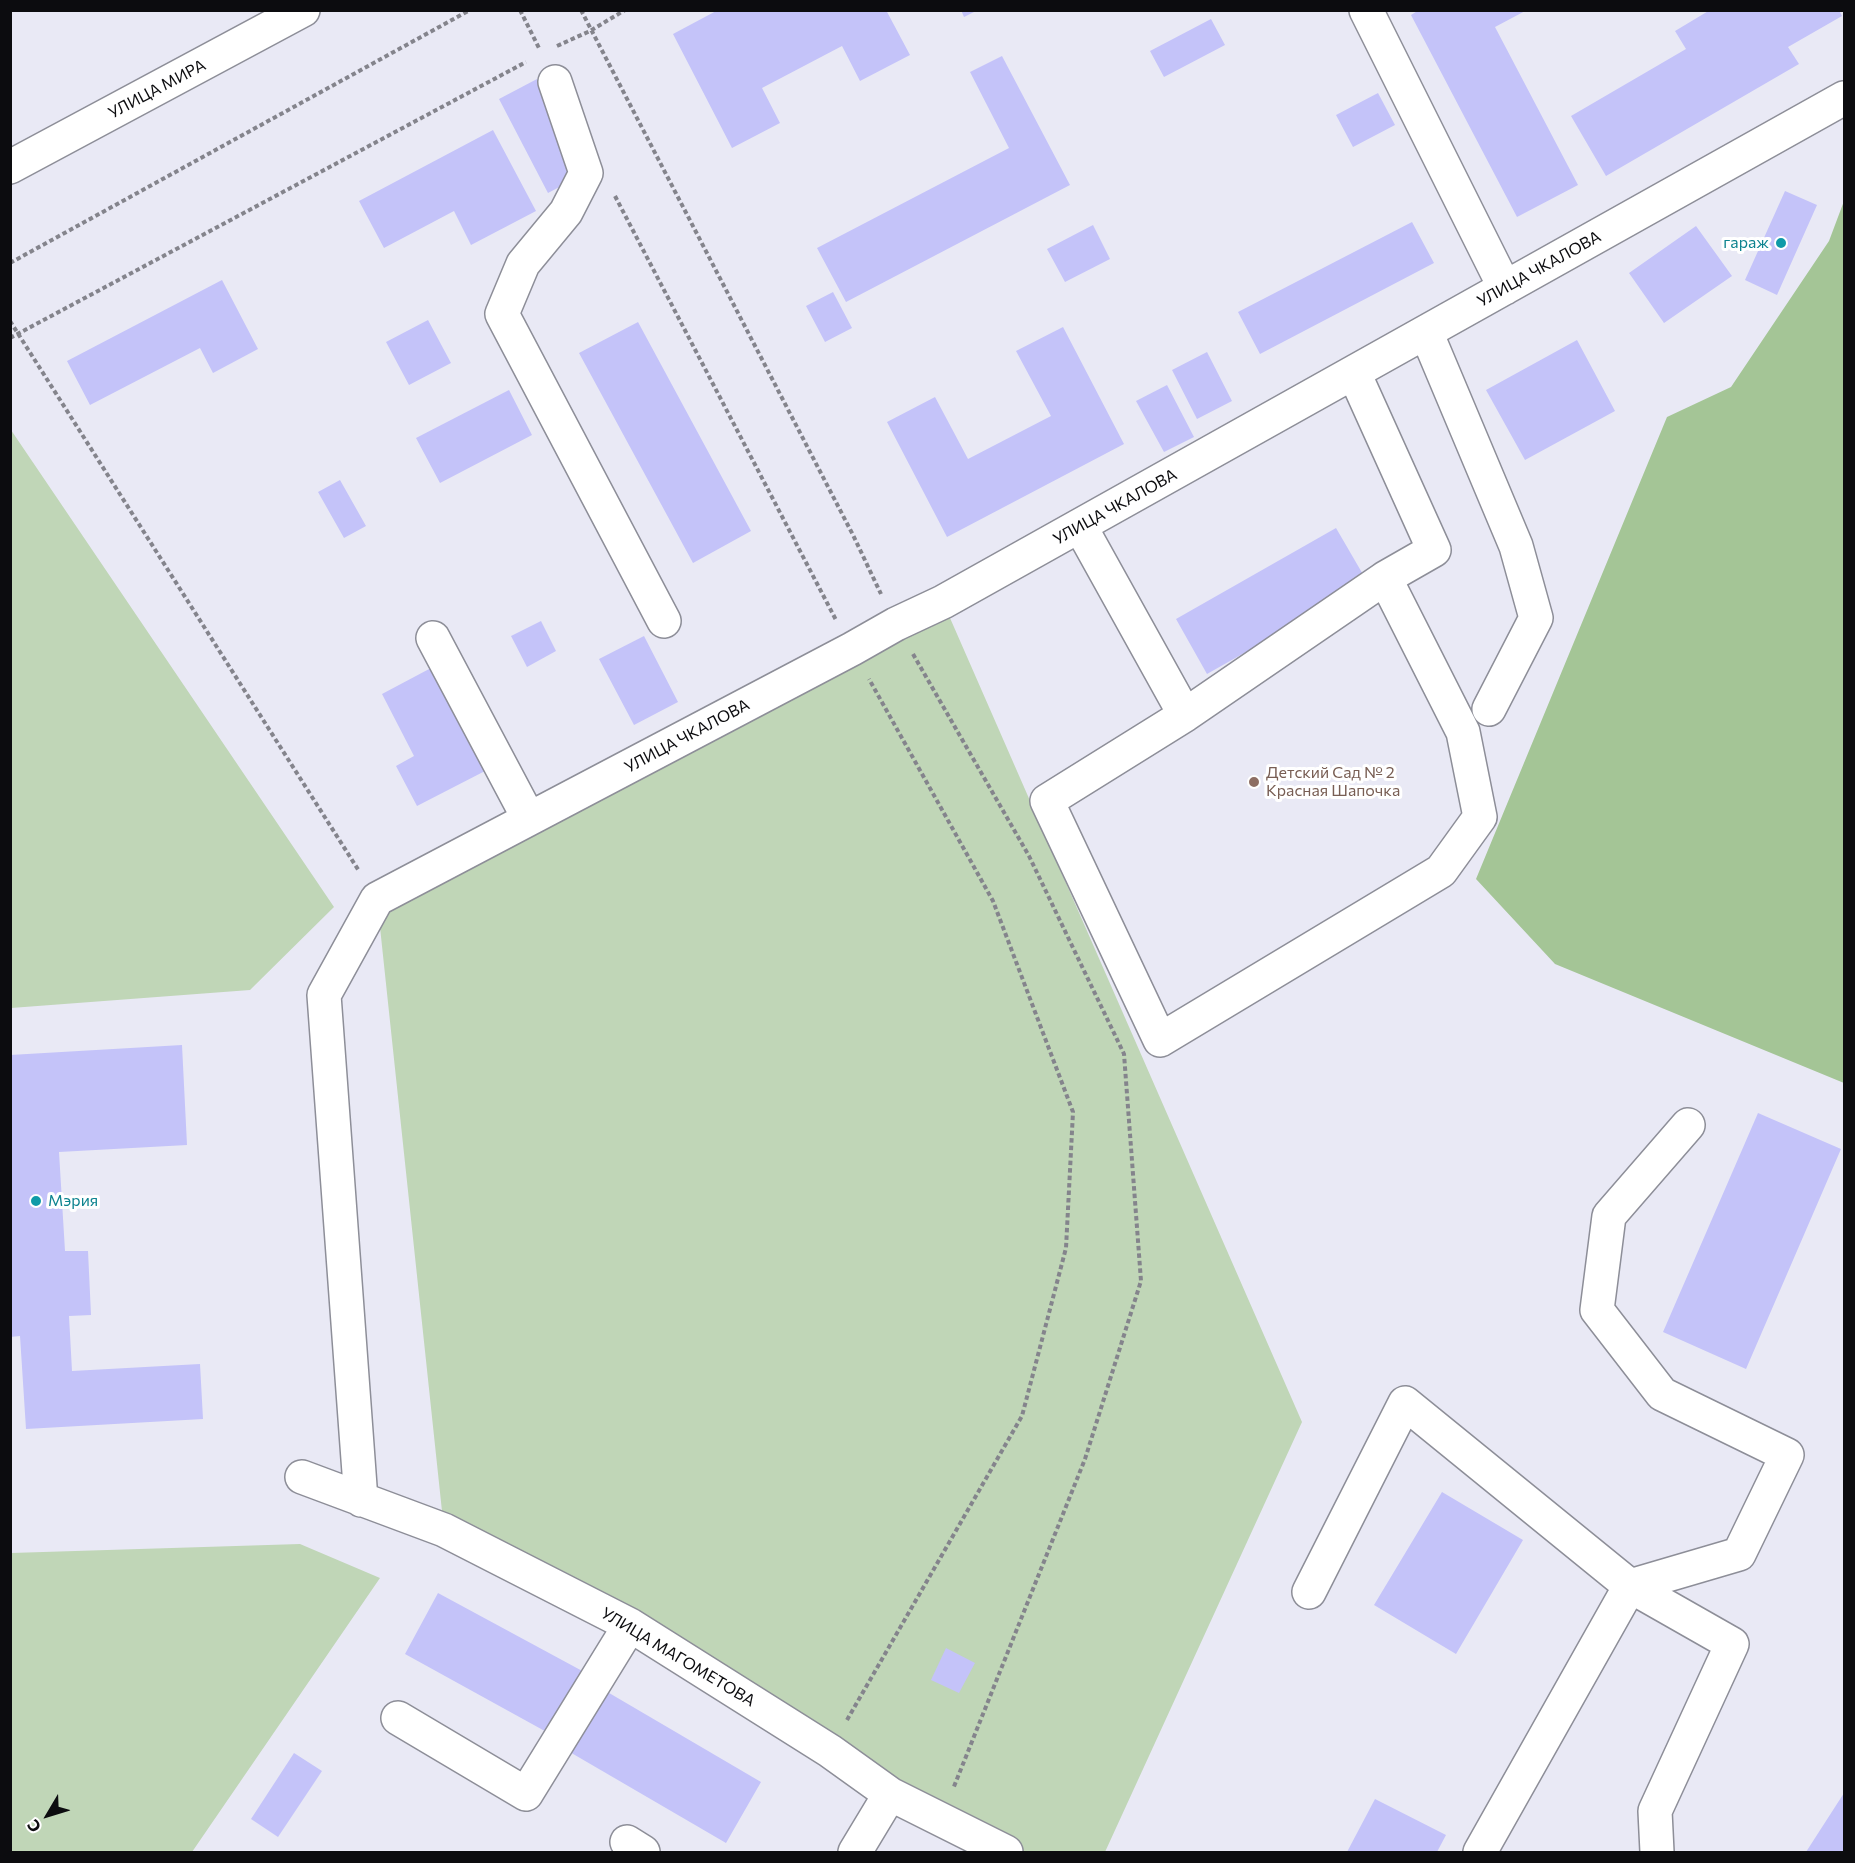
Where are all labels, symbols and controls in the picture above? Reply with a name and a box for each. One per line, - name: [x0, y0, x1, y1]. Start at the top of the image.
- street label: УЛИЦА МИРА: [105, 55, 209, 123]
- street label: УЛИЦА ЧКАЛОВА: [1474, 227, 1604, 311]
- place label: гараж: [1723, 233, 1769, 253]
- marker: гараж: [1774, 236, 1788, 250]
- street label: УЛИЦА ЧКАЛОВА: [1050, 465, 1180, 549]
- street label: УЛИЦА ЧКАЛОВА: [621, 695, 753, 777]
- place label: Детский Сад № 2 Красная Шапочка: [1266, 763, 1400, 801]
- marker: Детский Сад № 2 Красная Шапочка: [1247, 775, 1261, 789]
- place label: Мэрия: [48, 1191, 98, 1211]
- marker: Мэрия: [29, 1194, 43, 1208]
- street label: УЛИЦА МАГОМЕТОВА: [597, 1603, 759, 1711]
- north arrow: [18, 1785, 78, 1845]
- text: С: [23, 1816, 44, 1837]

